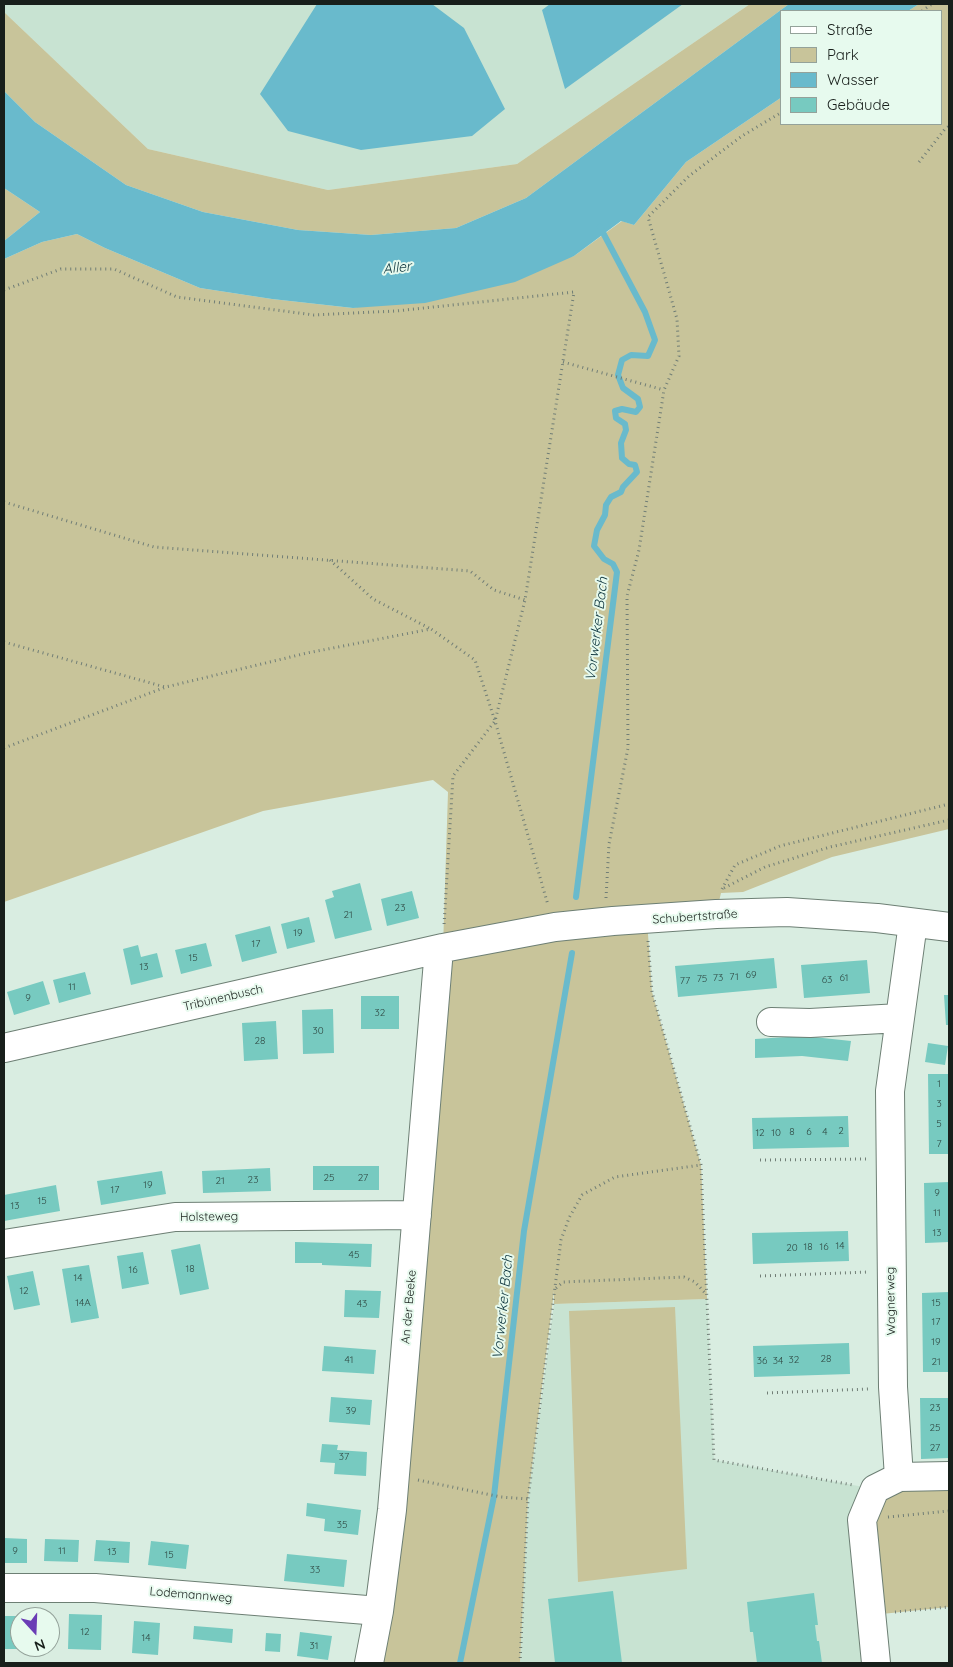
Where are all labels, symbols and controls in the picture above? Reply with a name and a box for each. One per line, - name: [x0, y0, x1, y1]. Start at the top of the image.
- legend: [780, 10, 943, 125]
- text: Straße: [827, 20, 873, 39]
- text: Park: [827, 45, 859, 64]
- text: Wasser: [827, 70, 879, 89]
- text: Gebäude: [827, 95, 890, 114]
- water label: Aller: [382, 258, 412, 278]
- water label: Vorwerker Bach: [582, 576, 612, 682]
- house number: 23: [395, 902, 405, 914]
- street label: Schubertstraße: [652, 907, 738, 927]
- house number: 21: [343, 909, 353, 921]
- house number: 19: [293, 927, 303, 939]
- house number: 17: [252, 938, 260, 950]
- house number: 15: [188, 952, 198, 964]
- house number: 13: [140, 961, 148, 973]
- house number: 69: [746, 969, 756, 981]
- house number: 71: [729, 971, 739, 983]
- house number: 73: [713, 972, 723, 984]
- house number: 61: [839, 972, 849, 984]
- house number: 75: [697, 973, 707, 985]
- house number: 63: [822, 974, 832, 986]
- house number: 77: [680, 975, 690, 987]
- house number: 11: [68, 981, 76, 993]
- street label: Tribünenbusch: [182, 982, 264, 1014]
- house number: 9: [25, 992, 31, 1004]
- house number: 32: [375, 1007, 385, 1019]
- house number: 30: [312, 1025, 324, 1037]
- house number: 28: [255, 1035, 265, 1047]
- house number: 1: [937, 1078, 941, 1090]
- house number: 3: [936, 1098, 942, 1110]
- house number: 5: [936, 1118, 942, 1130]
- house number: 2: [838, 1125, 844, 1137]
- house number: 8: [789, 1126, 795, 1138]
- house number: 6: [806, 1126, 812, 1138]
- house number: 4: [822, 1126, 828, 1138]
- house number: 12: [755, 1127, 765, 1139]
- house number: 10: [771, 1127, 781, 1139]
- house number: 7: [936, 1138, 942, 1150]
- house number: 25: [324, 1172, 334, 1184]
- house number: 27: [358, 1172, 368, 1184]
- house number: 23: [248, 1174, 258, 1186]
- house number: 21: [215, 1175, 225, 1187]
- house number: 19: [143, 1179, 153, 1191]
- house number: 17: [111, 1184, 119, 1196]
- house number: 9: [934, 1187, 940, 1199]
- house number: 15: [37, 1195, 47, 1207]
- house number: 13: [11, 1200, 19, 1212]
- house number: 11: [933, 1207, 941, 1219]
- street label: Holsteweg: [180, 1209, 238, 1225]
- house number: 13: [933, 1227, 941, 1239]
- house number: 14: [836, 1240, 844, 1252]
- house number: 18: [803, 1241, 813, 1253]
- house number: 16: [819, 1241, 829, 1253]
- house number: 20: [786, 1242, 798, 1254]
- house number: 45: [349, 1249, 359, 1261]
- water label: Vorwerker Bach: [489, 1254, 517, 1360]
- house number: 18: [185, 1263, 195, 1275]
- house number: 16: [128, 1264, 138, 1276]
- street label: Wagnerweg: [883, 1267, 899, 1335]
- street label: An der Beeke: [399, 1269, 419, 1345]
- house number: 14: [74, 1272, 82, 1284]
- house number: 12: [19, 1285, 29, 1297]
- house number: 14A: [75, 1297, 91, 1309]
- house number: 15: [931, 1297, 941, 1309]
- house number: 43: [357, 1298, 367, 1310]
- house number: 17: [932, 1316, 940, 1328]
- house number: 19: [931, 1336, 941, 1348]
- house number: 28: [821, 1353, 831, 1365]
- house number: 41: [345, 1354, 353, 1366]
- house number: 32: [789, 1354, 799, 1366]
- house number: 36: [757, 1355, 767, 1367]
- house number: 34: [773, 1355, 783, 1367]
- house number: 21: [931, 1356, 941, 1368]
- house number: 23: [930, 1402, 940, 1414]
- house number: 39: [346, 1405, 356, 1417]
- house number: 25: [930, 1422, 940, 1434]
- house number: 27: [930, 1442, 940, 1454]
- house number: 37: [339, 1451, 349, 1463]
- house number: 35: [337, 1519, 347, 1531]
- house number: 9: [12, 1545, 18, 1557]
- house number: 11: [58, 1545, 66, 1557]
- house number: 13: [108, 1546, 116, 1558]
- house number: 15: [164, 1549, 174, 1561]
- house number: 33: [310, 1564, 320, 1576]
- street label: Lodemannweg: [149, 1584, 233, 1606]
- north arrow: [10, 1607, 60, 1657]
- house number: 12: [80, 1626, 90, 1638]
- house number: 14: [142, 1632, 150, 1644]
- text: N: [32, 1635, 48, 1655]
- house number: 31: [310, 1640, 318, 1652]

